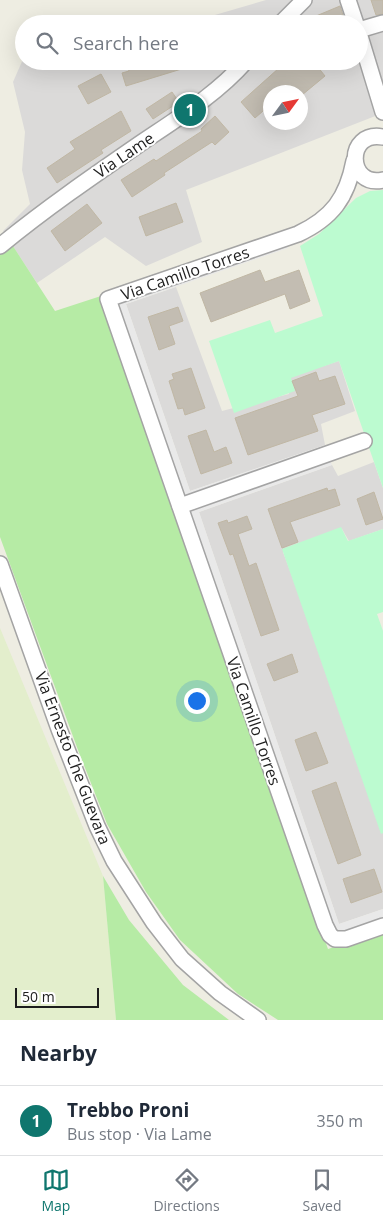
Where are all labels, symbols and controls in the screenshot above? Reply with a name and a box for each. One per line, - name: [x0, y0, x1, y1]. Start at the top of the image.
- search box: [15, 15, 368, 70]
- icon: search: [33, 29, 61, 57]
- text: Search here: [73, 30, 179, 56]
- north arrow: [263, 85, 308, 130]
- pin: 1: [174, 91, 206, 129]
- street label: Via Lame: [90, 127, 158, 183]
- street label: Via Camillo Torres: [118, 241, 252, 305]
- street label: Via Camillo Torres: [222, 654, 286, 788]
- street label: Via Ernesto Che Guevara: [30, 668, 116, 848]
- your location: [184, 688, 210, 714]
- scale bar: [15, 985, 99, 1008]
- text: 50 m: [22, 987, 55, 1006]
- text: Nearby: [20, 1039, 97, 1067]
- text: Trebbo Proni: [67, 1097, 189, 1123]
- text: 1: [31, 1110, 41, 1132]
- text: 350 m: [317, 1110, 363, 1132]
- text: Bus stop · Via Lame: [67, 1123, 212, 1145]
- tab: Map: [41, 1166, 70, 1215]
- tab: Directions: [153, 1166, 220, 1215]
- tab: Saved: [303, 1166, 341, 1215]

